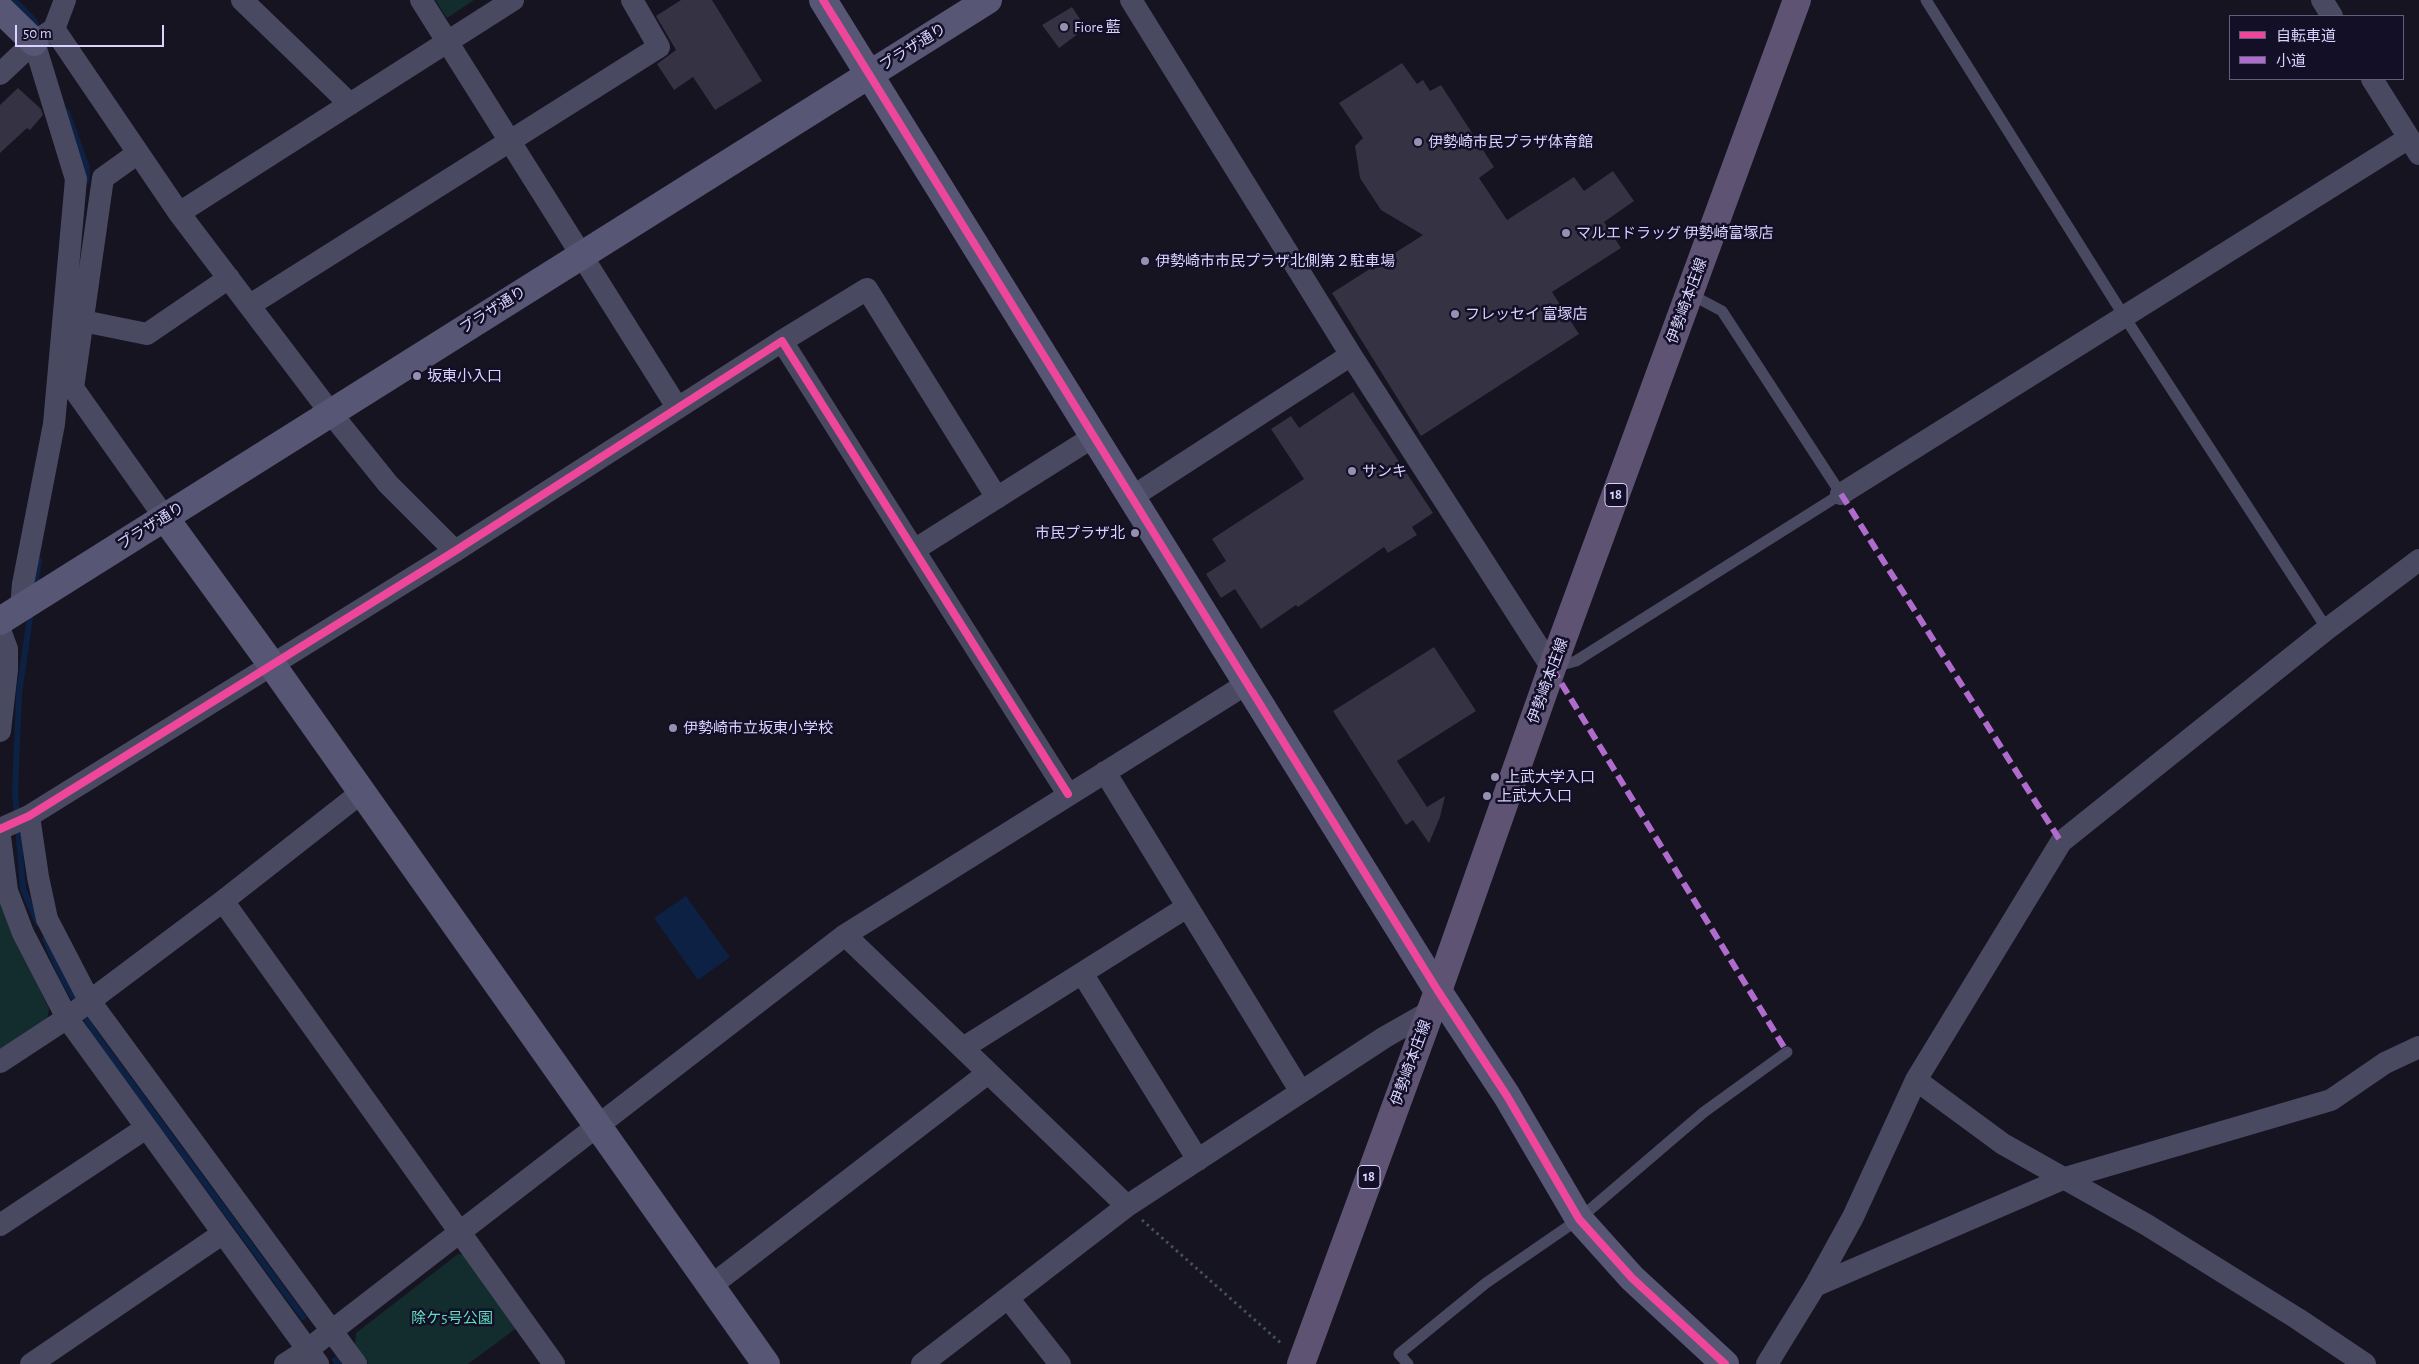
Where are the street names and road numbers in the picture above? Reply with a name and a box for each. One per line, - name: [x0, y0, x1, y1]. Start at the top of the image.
- street label: プラザ通り: [876, 19, 950, 75]
- street label: 伊勢崎本庄線: [1663, 256, 1711, 346]
- street label: プラザ通り: [456, 282, 530, 338]
- road number: 18: [1605, 484, 1627, 506]
- street label: プラザ通り: [114, 498, 188, 554]
- street label: 伊勢崎本庄線: [1524, 636, 1572, 726]
- street label: 伊勢崎本庄線: [1387, 1018, 1435, 1108]
- road number: 18: [1358, 1166, 1380, 1188]

